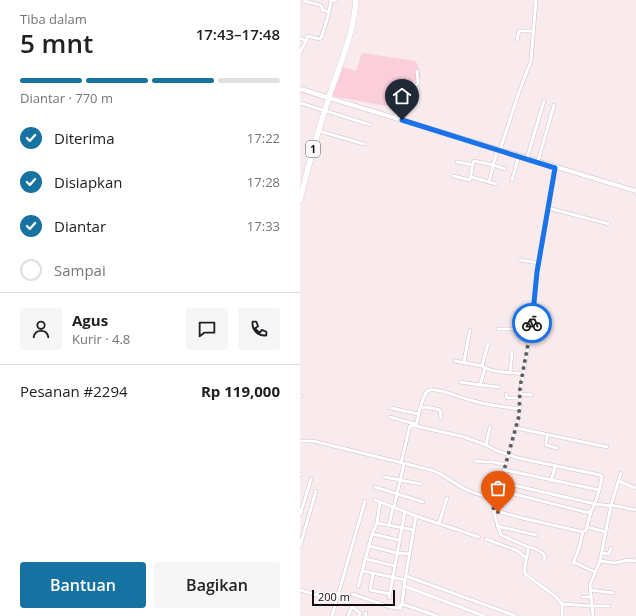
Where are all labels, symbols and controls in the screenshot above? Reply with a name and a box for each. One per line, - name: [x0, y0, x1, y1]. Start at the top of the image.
- text: Tiba dalam: [20, 10, 87, 28]
- text: 17:43–17:48: [196, 24, 280, 44]
- text: 5 mnt: [20, 25, 93, 61]
- pin: [385, 79, 419, 120]
- icon: home: [391, 85, 413, 107]
- text: Diantar · 770 m: [20, 89, 113, 107]
- icon: check: [20, 127, 42, 149]
- text: Diterima: [54, 128, 115, 148]
- text: 17:22: [247, 129, 280, 147]
- road number: 1: [306, 141, 320, 157]
- icon: check: [20, 171, 42, 193]
- text: Disiapkan: [54, 172, 123, 192]
- text: 17:28: [247, 173, 280, 191]
- icon: check: [20, 215, 42, 237]
- text: Diantar: [54, 216, 106, 236]
- text: 17:33: [247, 217, 280, 235]
- text: Sampai: [54, 260, 106, 280]
- courier: [512, 303, 552, 343]
- button: person: [20, 308, 62, 350]
- button: chat: [186, 308, 228, 350]
- button: phone: [238, 308, 280, 350]
- text: Agus: [72, 310, 108, 330]
- icon: bike: [521, 312, 543, 334]
- text: Kurir · 4.8: [72, 330, 130, 348]
- text: Pesanan #2294: [20, 381, 128, 401]
- text: Rp 119,000: [201, 381, 280, 401]
- pin: [481, 471, 515, 512]
- icon: bag: [487, 477, 509, 499]
- button: Bantuan: [20, 562, 146, 608]
- button: Bagikan: [154, 562, 280, 608]
- scale bar: [312, 588, 395, 607]
- text: 200 m: [318, 589, 350, 604]

